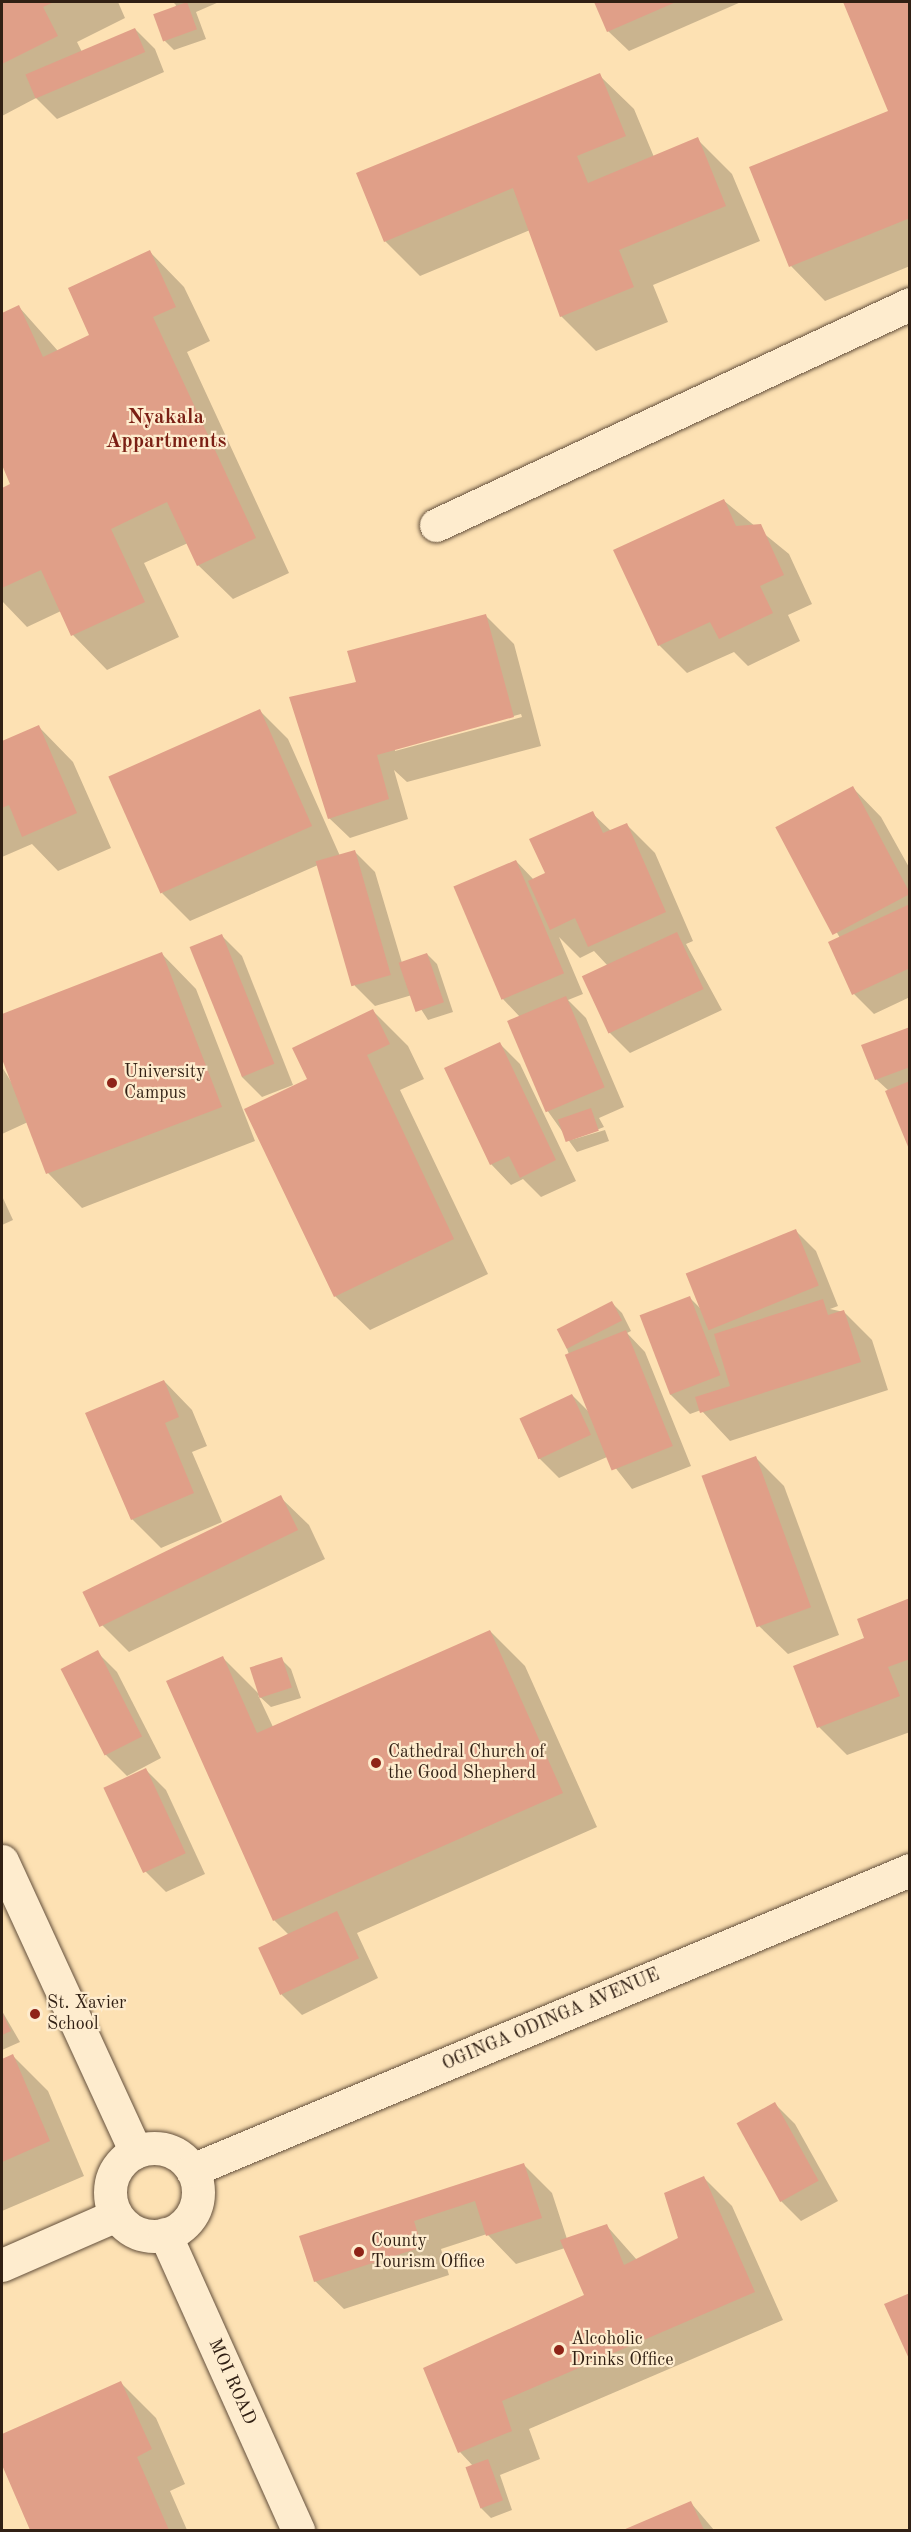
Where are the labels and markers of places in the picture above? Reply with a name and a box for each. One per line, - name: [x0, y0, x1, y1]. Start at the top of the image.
- place label: University Campus: [124, 1062, 205, 1104]
- marker: University Campus: [105, 1076, 119, 1090]
- place label: Cathedral Church of the Good Shepherd: [388, 1742, 545, 1784]
- marker: Cathedral Church of the Good Shepherd: [369, 1756, 383, 1770]
- place label: St. Xavier School: [47, 1993, 126, 2036]
- marker: St. Xavier School: [28, 2007, 42, 2021]
- place label: County Tourism Office: [371, 2231, 485, 2274]
- marker: County Tourism Office: [352, 2245, 366, 2259]
- place label: Alcoholic Drinks Office: [571, 2329, 673, 2372]
- marker: Alcoholic Drinks Office: [552, 2343, 566, 2357]

